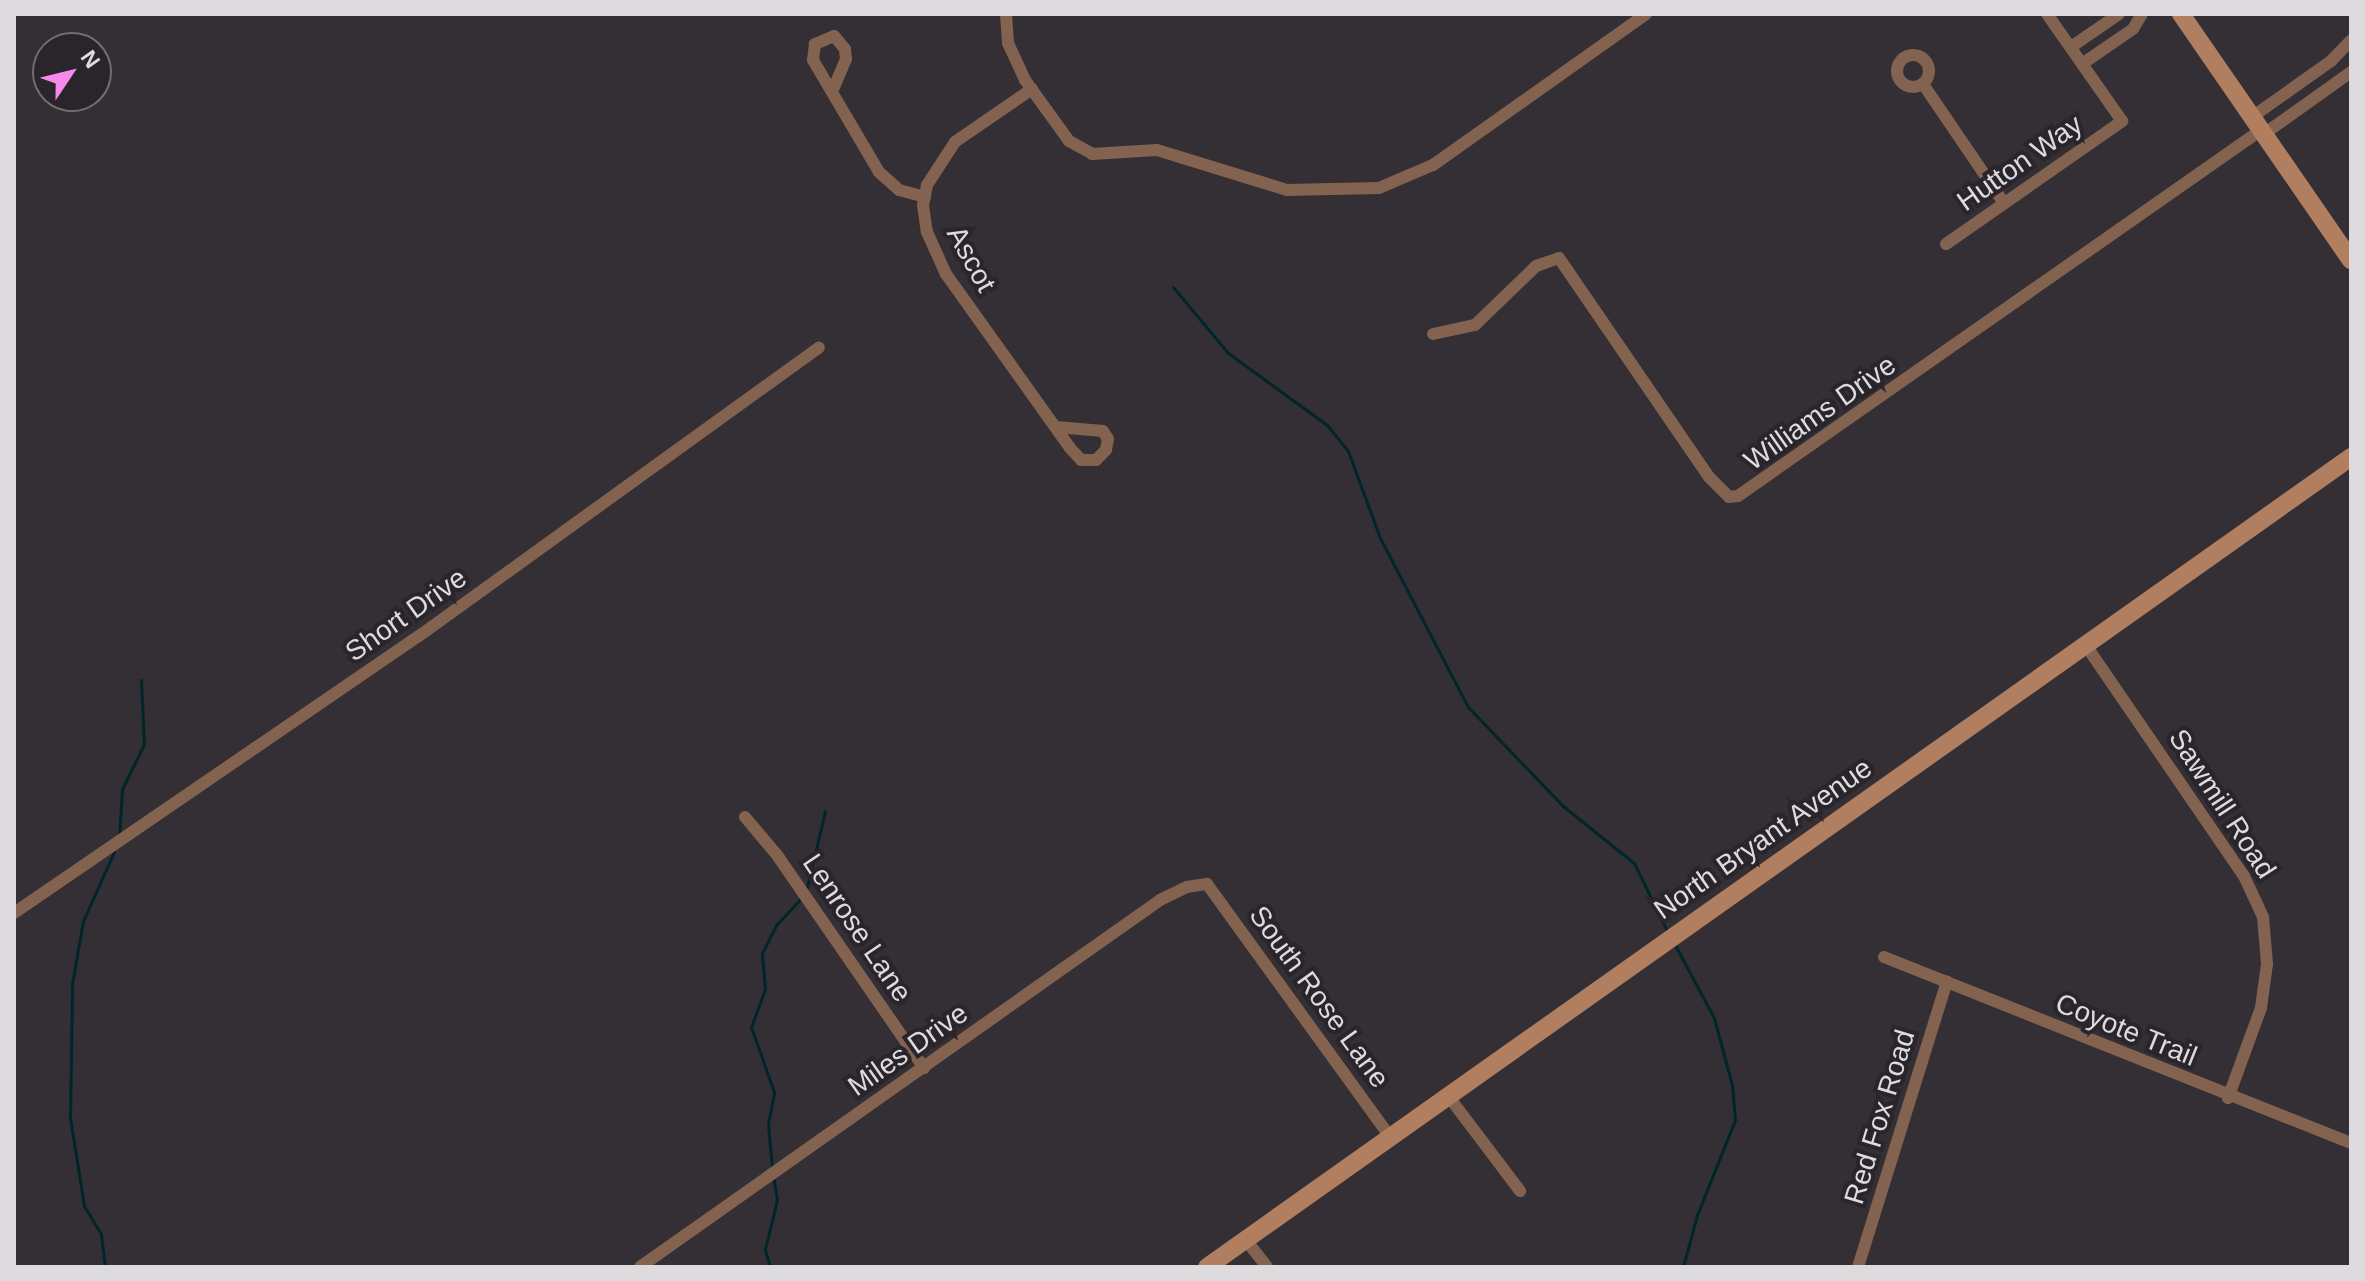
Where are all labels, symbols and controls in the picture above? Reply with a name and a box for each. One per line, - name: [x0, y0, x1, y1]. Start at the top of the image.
- north arrow: [32, 32, 112, 112]
- text: N: [76, 45, 105, 73]
- street label: Hutton Way: [1951, 108, 2089, 218]
- street label: Ascot: [939, 220, 1003, 298]
- street label: Williams Drive: [1738, 348, 1902, 478]
- street label: Short Drive: [339, 561, 473, 669]
- street label: Sawmill Road: [2161, 723, 2283, 885]
- street label: North Bryant Avenue: [1647, 751, 1879, 927]
- street label: Lenrose Lane: [795, 848, 919, 1008]
- street label: South Rose Lane: [1242, 900, 1396, 1094]
- street label: Coyote Trail: [2050, 986, 2202, 1074]
- street label: Miles Drive: [842, 997, 974, 1103]
- street label: Red Fox Road: [1838, 1026, 1922, 1208]

